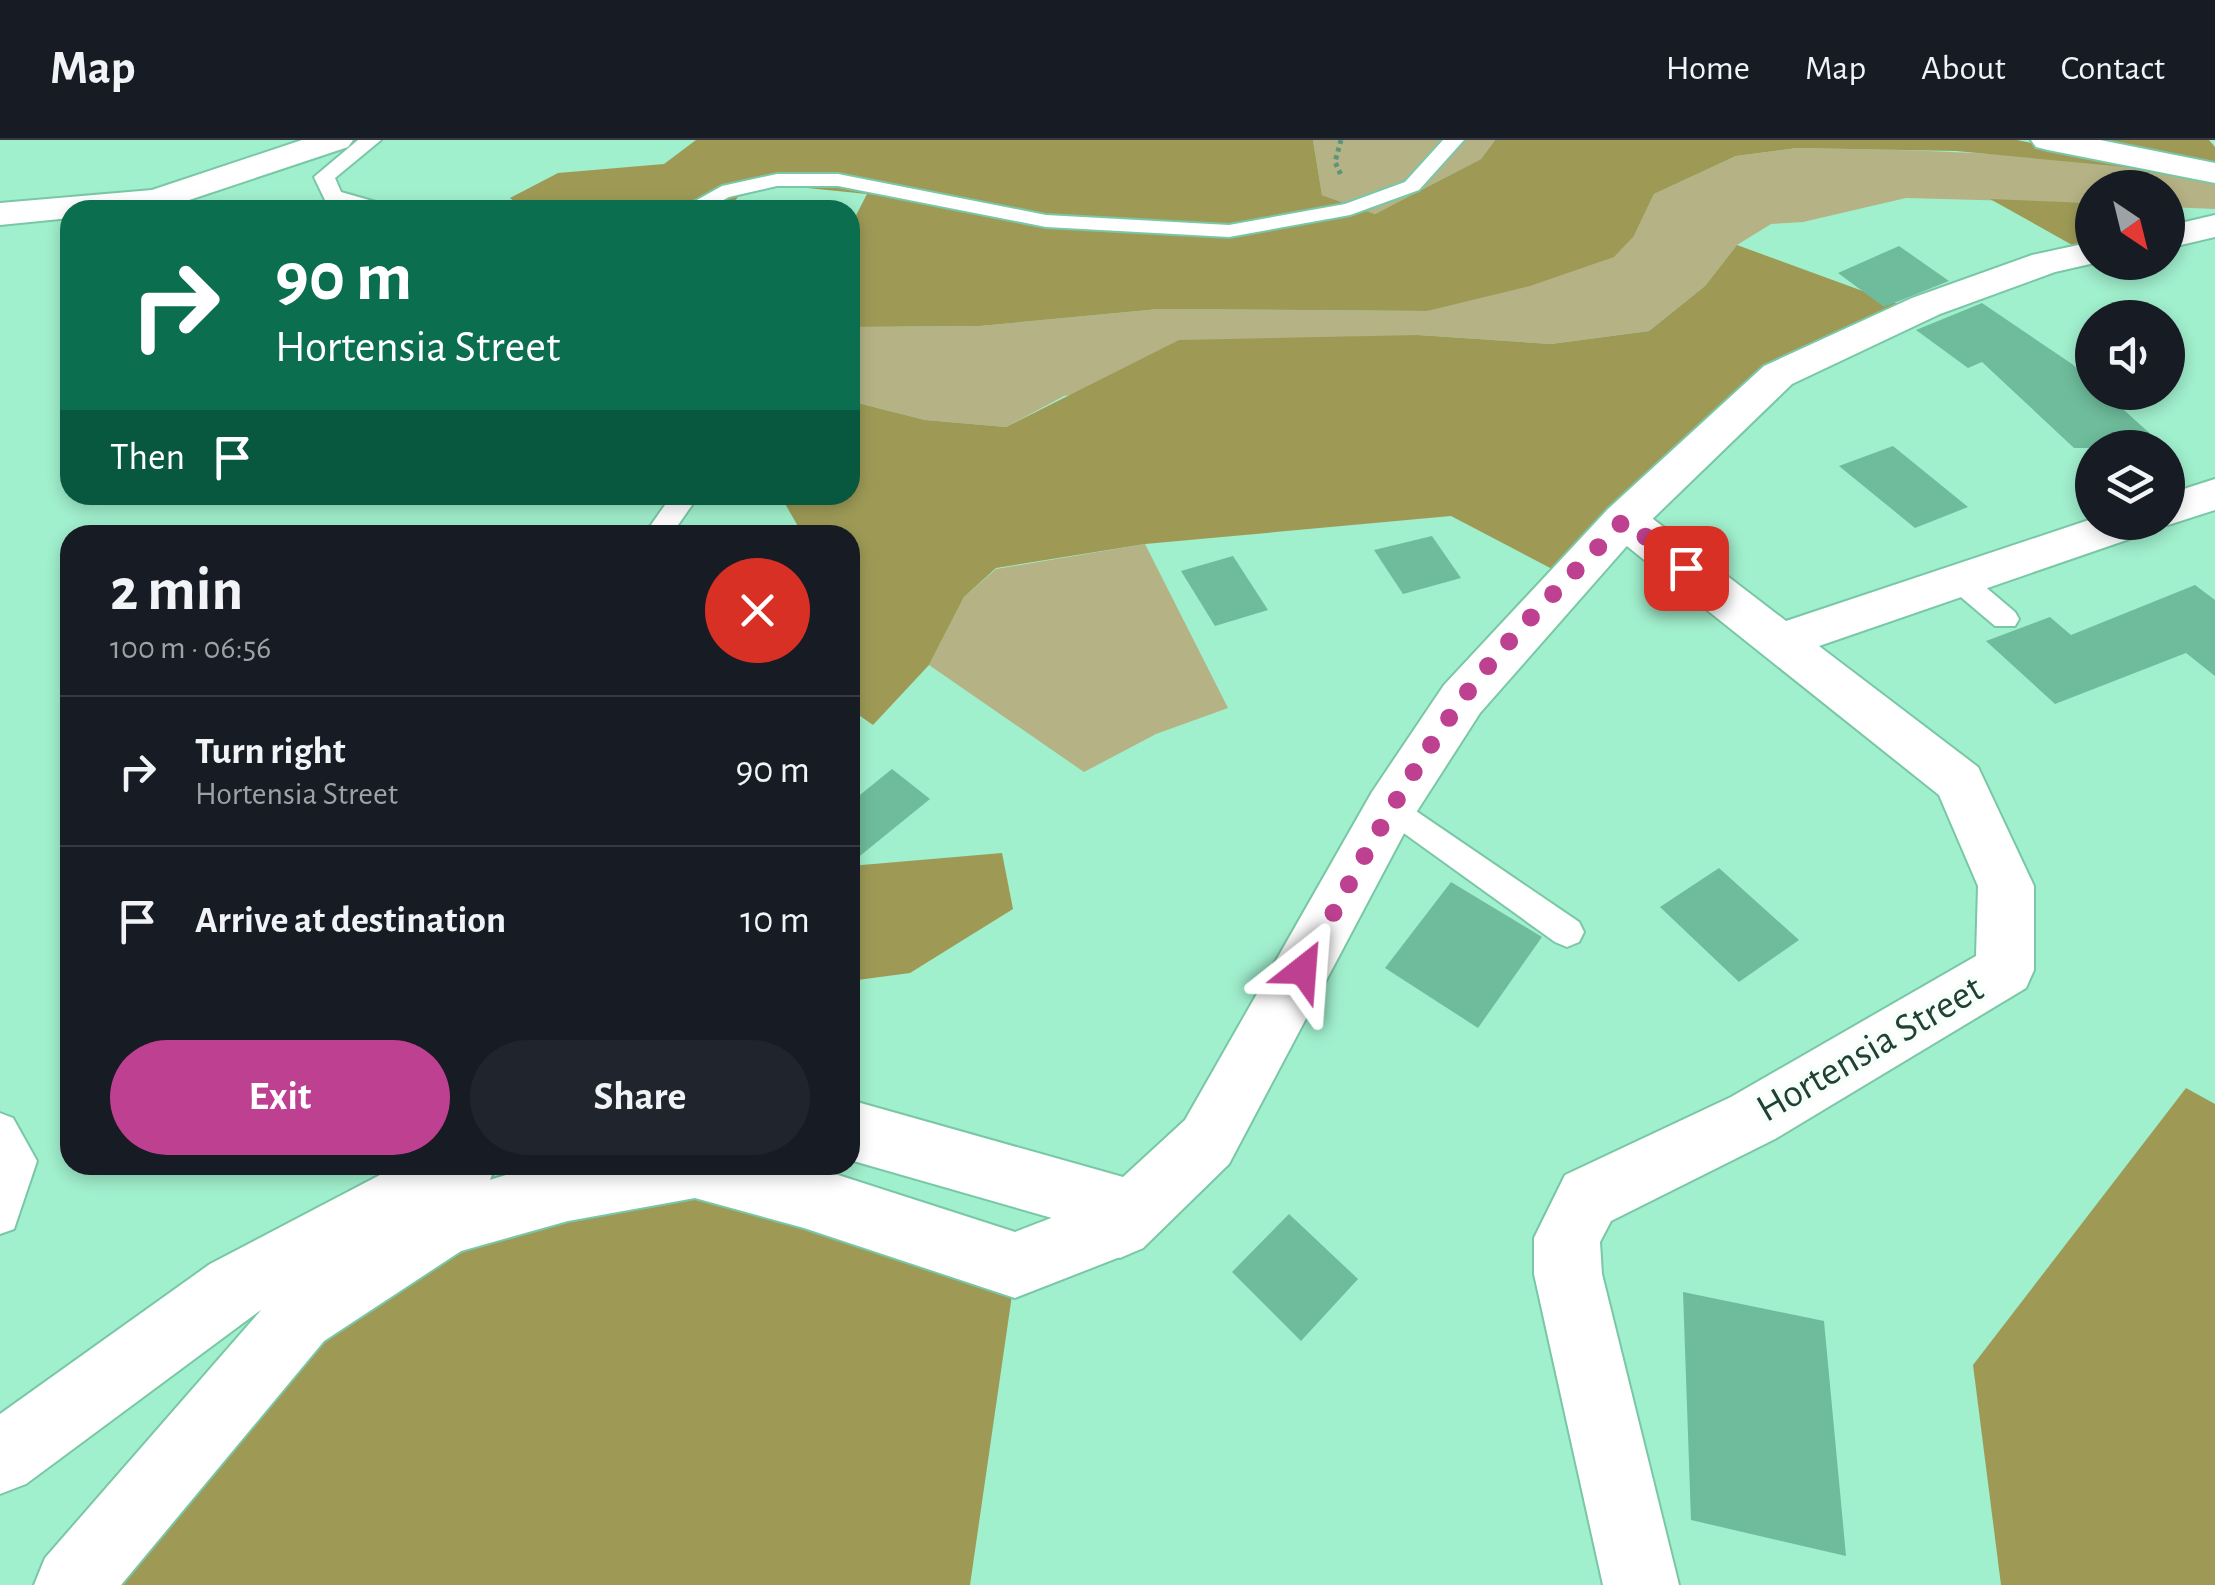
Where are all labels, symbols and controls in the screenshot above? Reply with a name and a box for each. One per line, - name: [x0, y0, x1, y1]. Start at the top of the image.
- text: Map: [50, 45, 136, 93]
- text: Home: [1666, 51, 1750, 86]
- text: Map: [1805, 51, 1866, 86]
- text: About: [1921, 51, 2006, 86]
- text: Contact: [2061, 51, 2165, 86]
- north arrow: [2075, 170, 2185, 280]
- map controls: [2075, 170, 2185, 540]
- icon: right: [110, 240, 240, 370]
- text: 90 m: [275, 243, 412, 313]
- button: sound: [2075, 300, 2185, 410]
- text: Hortensia Street: [275, 325, 560, 370]
- icon: arrive: [205, 430, 260, 485]
- button: layers: [2075, 430, 2185, 540]
- text: Then: [110, 439, 185, 477]
- pin: [1644, 526, 1729, 611]
- icon: arrive: [1659, 541, 1714, 596]
- button: close: [705, 558, 810, 663]
- text: 2 min: [110, 561, 243, 621]
- text: 100 m · 06:56: [110, 632, 271, 664]
- text: Turn right: [195, 733, 345, 771]
- icon: right: [110, 744, 165, 799]
- text: 90 m: [735, 752, 810, 790]
- text: Hortensia Street: [195, 778, 398, 810]
- icon: arrive: [110, 894, 165, 949]
- text: Arrive at destination: [195, 902, 506, 940]
- text: 10 m: [740, 902, 810, 940]
- position arrow: [1251, 918, 1355, 1022]
- street label: Hortensia Street: [1750, 968, 1990, 1130]
- button: Exit: [110, 1040, 450, 1155]
- button: Share: [470, 1040, 810, 1155]

